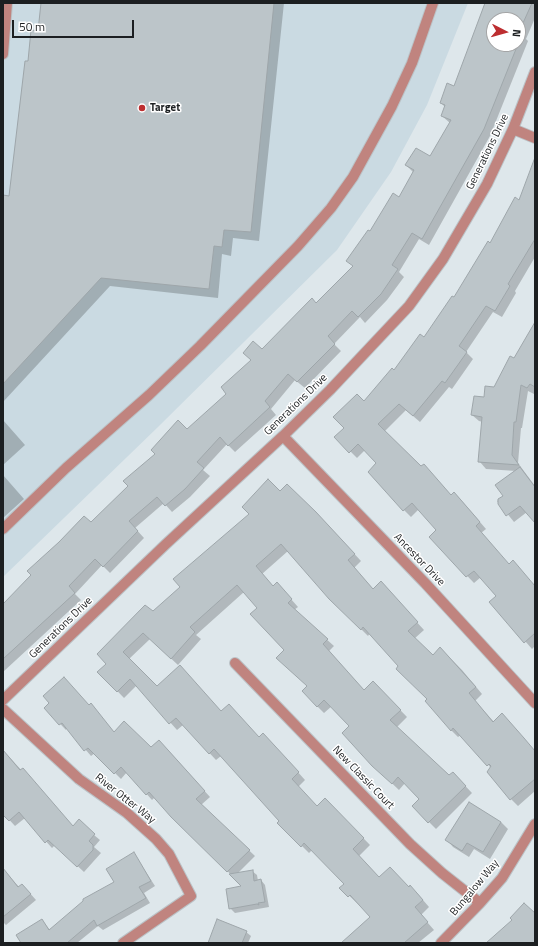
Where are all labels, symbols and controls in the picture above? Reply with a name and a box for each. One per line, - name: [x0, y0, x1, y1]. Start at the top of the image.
- scale bar: [14, 12, 136, 38]
- north arrow: [486, 12, 526, 52]
- text: 50 m: [19, 17, 45, 36]
- text: N: [509, 29, 525, 38]
- place label: Target: [150, 101, 180, 115]
- marker: Target: [137, 103, 147, 113]
- street label: Generations Drive: [464, 112, 512, 192]
- street label: Generations Drive: [262, 372, 330, 438]
- street label: Ancestor Drive: [391, 531, 447, 589]
- street label: Generations Drive: [27, 595, 95, 661]
- street label: New Classic Court: [330, 744, 396, 812]
- street label: River Otter Way: [92, 771, 158, 827]
- street label: Bungalow Way: [448, 857, 502, 919]

